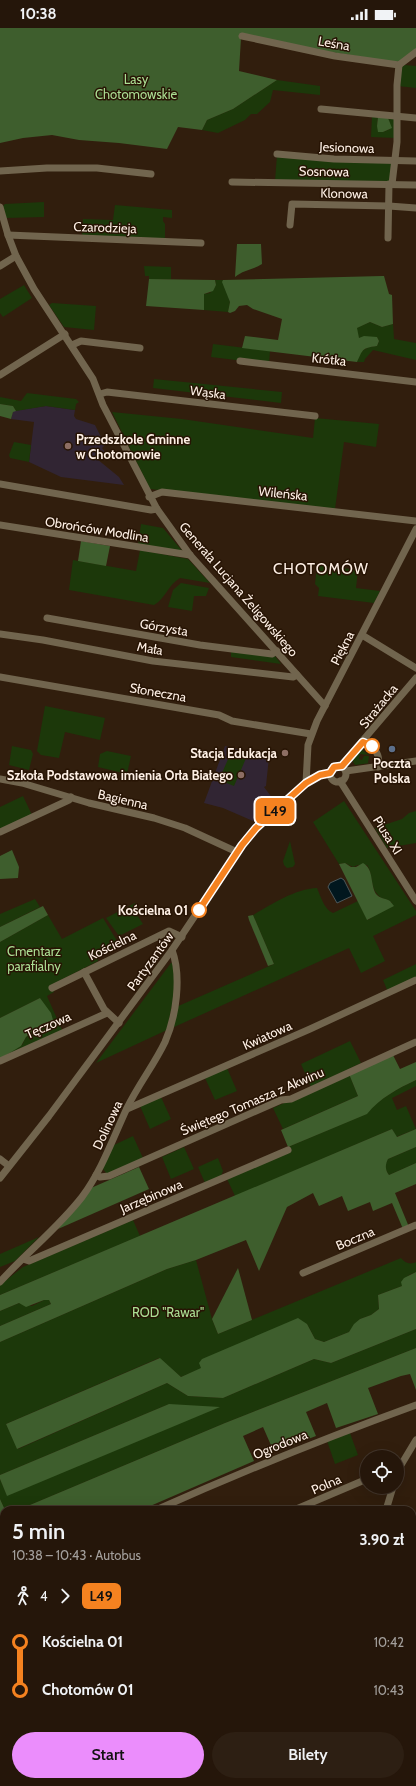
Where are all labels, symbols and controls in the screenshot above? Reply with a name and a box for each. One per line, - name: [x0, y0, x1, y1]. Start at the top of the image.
- text: 10:38: [20, 5, 57, 23]
- street label: Leśna: [317, 32, 352, 54]
- park label: Lasy Chotomowskie: [95, 71, 177, 102]
- street label: Jesionowa: [318, 138, 376, 156]
- street label: Sosnowa: [299, 163, 350, 179]
- street label: Klonowa: [320, 185, 369, 201]
- street label: Czarodzieja: [73, 218, 138, 237]
- street label: Krótka: [311, 349, 348, 369]
- street label: Wąska: [189, 382, 228, 402]
- place label: Przedszkole Gminne w Chotomowie: [76, 431, 190, 462]
- marker: Przedszkole Gminne w Chotomowie: [63, 441, 73, 451]
- street label: Wileńska: [258, 482, 309, 504]
- street label: Obrońców Modlina: [44, 513, 151, 545]
- street label: Generała Lucjana Żeligowskiego: [175, 518, 302, 660]
- district label: CHOTOMÓW: [273, 559, 369, 578]
- street label: Górzysta: [139, 615, 190, 639]
- street label: Piękna: [327, 628, 358, 668]
- street label: Mała: [136, 638, 165, 658]
- street label: Słoneczna: [128, 679, 188, 705]
- street label: Strażacka: [355, 680, 401, 731]
- unlabelled marker: [364, 738, 380, 754]
- marker: Poczta Polska: [387, 744, 397, 754]
- place label: Stacja Edukacja: [190, 745, 278, 761]
- marker: Stacja Edukacja: [280, 748, 290, 758]
- place label: Poczta Polska: [373, 755, 412, 786]
- place label: Szkoła Podstawowa imienia Orła Białego: [7, 767, 234, 783]
- marker: Szkoła Podstawowa imienia Orła Białego: [236, 770, 246, 780]
- street label: Bagienna: [96, 785, 150, 813]
- line badge: L49: [252, 798, 298, 824]
- text: L49: [263, 802, 287, 820]
- street label: Piusa XI: [370, 813, 406, 857]
- place label: Kościelna 01: [118, 902, 188, 918]
- marker: Kościelna 01: [191, 902, 207, 918]
- street label: Kościelna: [85, 926, 139, 963]
- street label: Partyzantów: [123, 928, 177, 994]
- park label: Cmentarz parafialny: [7, 943, 61, 974]
- street label: Tęczowa: [23, 1008, 74, 1042]
- street label: Kwiatowa: [240, 1017, 295, 1053]
- street label: Świętego Tomasza z Akwinu: [178, 1063, 326, 1139]
- street label: Dolinowa: [89, 1097, 126, 1152]
- street label: Jarzębinowa: [116, 1175, 185, 1217]
- street label: Boczna: [333, 1222, 377, 1253]
- park label: ROD "Rawar": [132, 1304, 204, 1320]
- street label: Ogrodowa: [250, 1426, 310, 1462]
- map controls: [360, 1450, 404, 1494]
- button: locate: [360, 1450, 404, 1494]
- street label: Polna: [309, 1470, 344, 1497]
- text: 5 min: [12, 1518, 65, 1545]
- text: 3.90 zł: [359, 1531, 404, 1549]
- text: 10:38 – 10:43 · Autobus: [12, 1547, 141, 1563]
- icon: walk: [12, 1585, 34, 1607]
- icon: forward: [54, 1585, 76, 1607]
- text: L49: [90, 1587, 113, 1605]
- text: 4: [40, 1588, 48, 1604]
- text: Kościelna 01: [42, 1633, 123, 1651]
- text: 10:42: [374, 1634, 404, 1650]
- text: Chotomów 01: [42, 1681, 133, 1699]
- text: 10:43: [373, 1682, 404, 1698]
- button: Start: [12, 1732, 204, 1778]
- button: Bilety: [212, 1732, 404, 1778]

